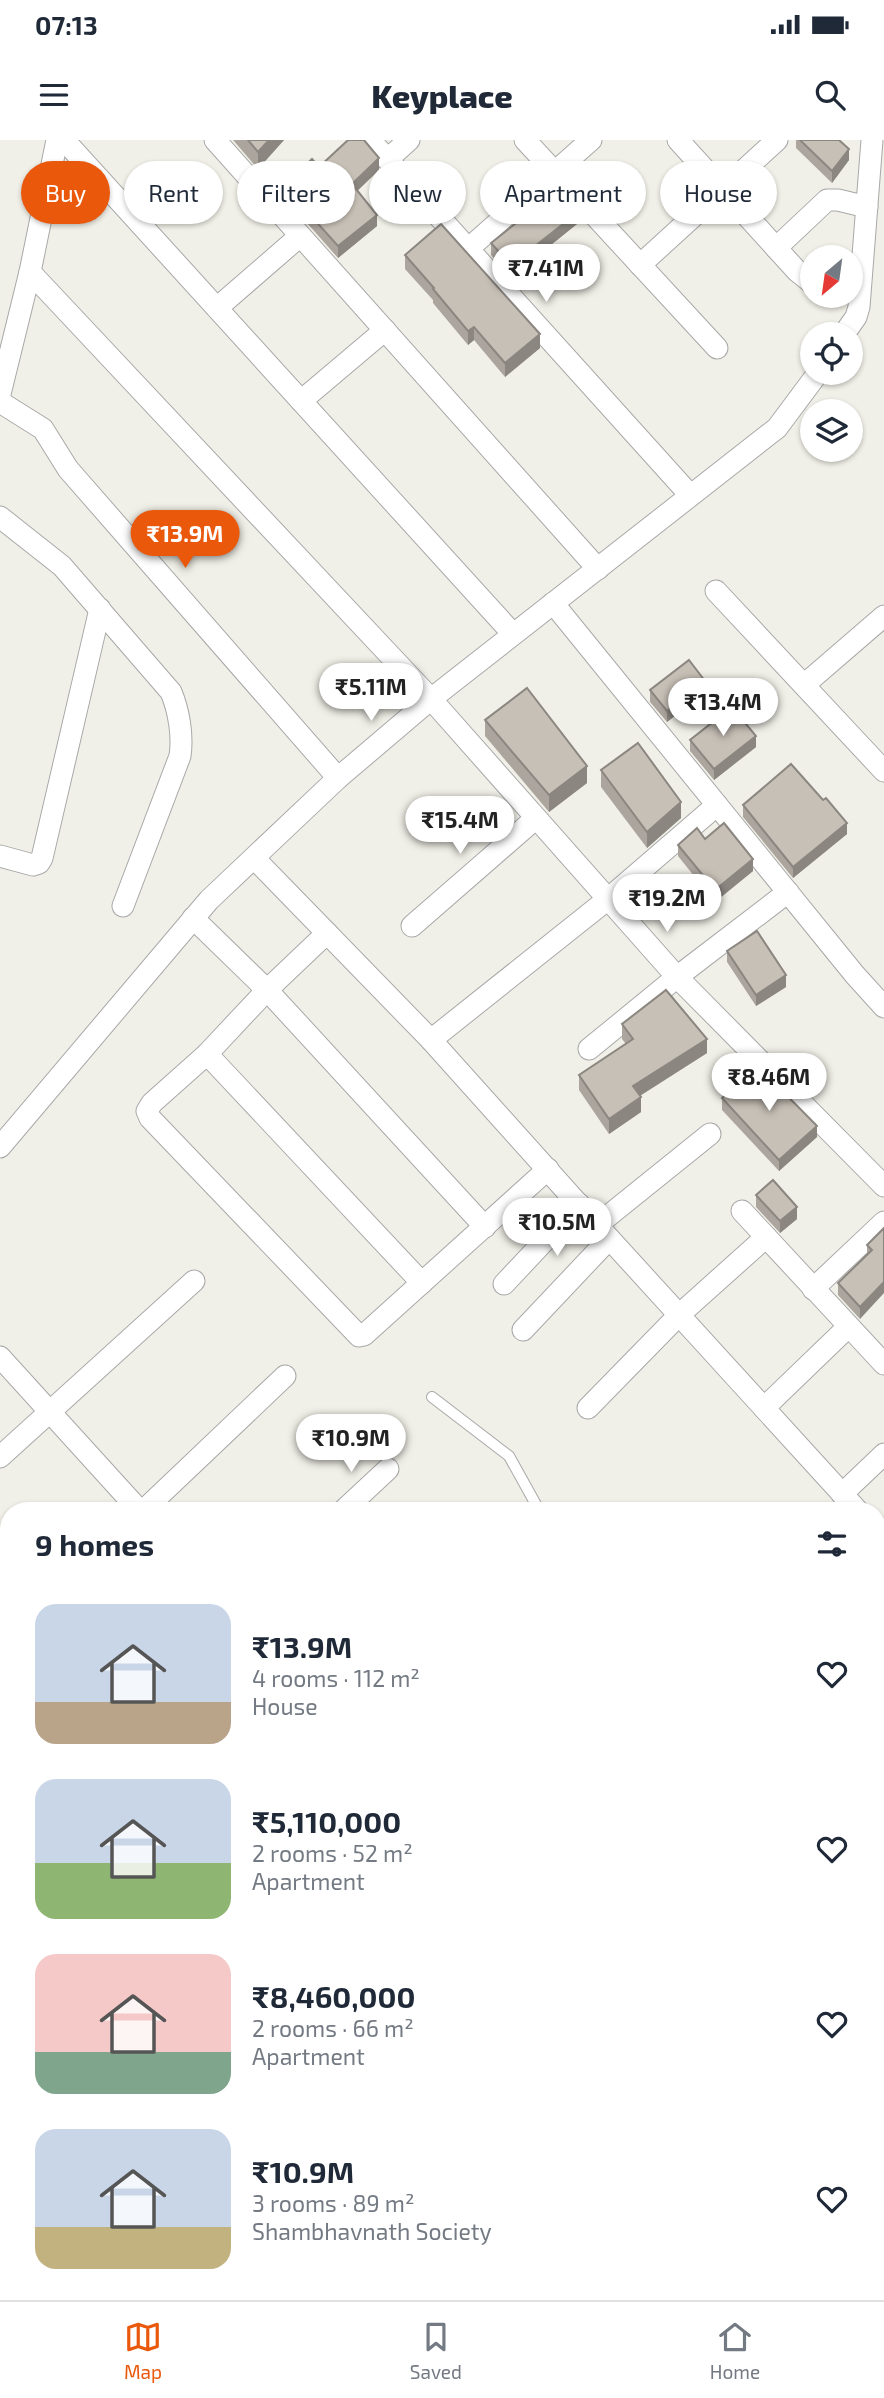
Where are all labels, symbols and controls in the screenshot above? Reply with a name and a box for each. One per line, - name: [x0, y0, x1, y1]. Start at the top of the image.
- text: 07:13: [35, 9, 98, 40]
- icon: menu: [35, 76, 73, 114]
- text: Keyplace: [371, 76, 513, 114]
- icon: search: [811, 76, 849, 114]
- chip: Buy: [21, 161, 110, 224]
- chip: Rent: [124, 161, 223, 224]
- chip: Filters: [237, 161, 355, 224]
- chip: New: [369, 161, 466, 224]
- chip: Apartment: [480, 161, 646, 224]
- chip: House: [660, 161, 777, 224]
- pin: ₹7.41M: [489, 244, 603, 304]
- north arrow: [800, 245, 863, 308]
- map controls: [800, 245, 863, 462]
- text: ₹7.41M: [508, 253, 584, 281]
- button: locate: [800, 322, 863, 385]
- button: layers: [800, 399, 863, 462]
- pin: ₹13.9M: [128, 510, 242, 570]
- text: ₹13.9M: [147, 519, 223, 547]
- pin: ₹5.11M: [314, 664, 428, 723]
- text: ₹5.11M: [335, 672, 407, 700]
- pin: ₹13.4M: [666, 678, 780, 738]
- text: ₹13.4M: [684, 687, 762, 715]
- pin: ₹15.4M: [403, 796, 517, 856]
- text: ₹15.4M: [421, 805, 499, 833]
- pin: ₹19.2M: [610, 874, 724, 934]
- text: ₹19.2M: [628, 883, 706, 911]
- pin: ₹8.46M: [712, 1054, 826, 1113]
- text: ₹8.46M: [728, 1062, 810, 1090]
- pin: ₹10.5M: [500, 1198, 614, 1258]
- text: ₹10.5M: [518, 1207, 596, 1235]
- pin: ₹10.9M: [294, 1414, 408, 1474]
- text: ₹10.9M: [312, 1423, 390, 1451]
- icon: filters: [813, 1525, 851, 1563]
- text: 9 homes: [35, 1526, 154, 1562]
- text: ₹13.9M: [252, 1628, 352, 1664]
- icon: home: [91, 1632, 175, 1716]
- icon: heart: [813, 1655, 851, 1693]
- text: 4 rooms · 112 m²: [252, 1664, 420, 1692]
- text: House: [252, 1692, 318, 1720]
- text: ₹5,110,000: [252, 1803, 401, 1839]
- icon: home: [91, 1807, 175, 1891]
- icon: heart: [813, 1830, 851, 1868]
- text: 2 rooms · 52 m²: [252, 1839, 413, 1867]
- text: Apartment: [252, 1867, 365, 1895]
- text: ₹8,460,000: [252, 1978, 415, 2014]
- icon: home: [91, 1982, 175, 2066]
- icon: heart: [813, 2005, 851, 2043]
- text: 2 rooms · 66 m²: [252, 2014, 414, 2042]
- text: Apartment: [252, 2042, 365, 2070]
- text: ₹10.9M: [252, 2153, 354, 2189]
- icon: home: [91, 2157, 175, 2241]
- icon: heart: [813, 2180, 851, 2218]
- text: 3 rooms · 89 m²: [252, 2189, 414, 2217]
- text: Shambhavnath Society: [252, 2217, 492, 2245]
- tab: Map: [124, 2318, 162, 2383]
- tab: Saved: [410, 2318, 462, 2383]
- tab: Home: [710, 2318, 760, 2383]

